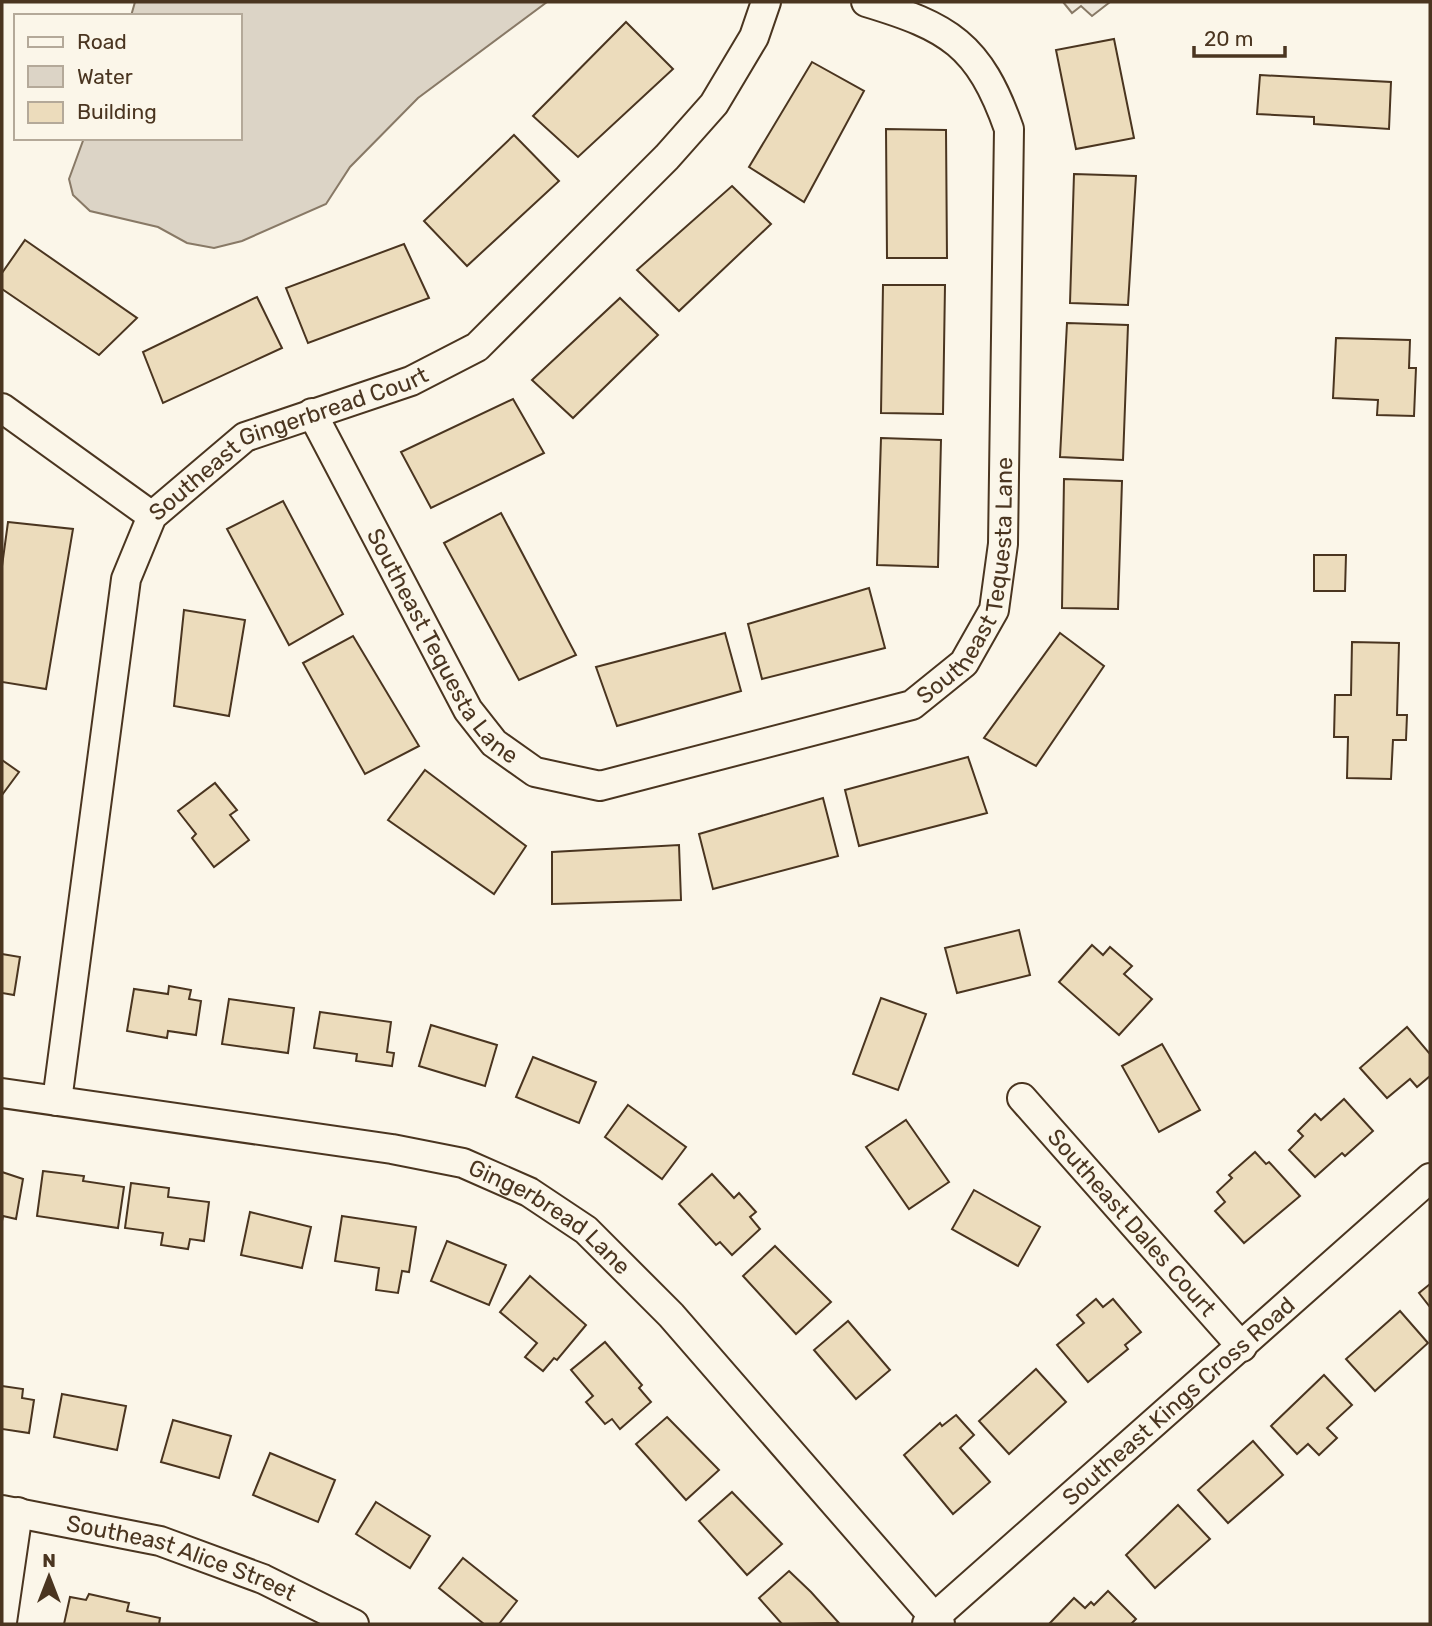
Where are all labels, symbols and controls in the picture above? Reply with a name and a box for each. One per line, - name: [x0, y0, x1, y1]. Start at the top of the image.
- legend: [14, 14, 242, 140]
- scale bar: [1194, 14, 1285, 58]
- text: 20 m: [1204, 26, 1253, 51]
- text: Road: [77, 29, 127, 54]
- text: Water: [77, 64, 133, 89]
- text: Building: [77, 99, 157, 124]
- street label: Southeast Gingerbread Court: [143, 361, 433, 527]
- street label: Southeast Tequesta Lane: [911, 457, 1018, 710]
- street label: Southeast Tequesta Lane: [361, 523, 524, 770]
- street label: Southeast Dales Court: [1042, 1123, 1222, 1322]
- street label: Gingerbread Lane: [464, 1153, 636, 1280]
- street label: Southeast Kings Cross Road: [1056, 1291, 1300, 1512]
- street label: Southeast Alice Street: [64, 1509, 301, 1607]
- north arrow: [14, 1542, 84, 1612]
- text: N: [42, 1549, 56, 1572]

